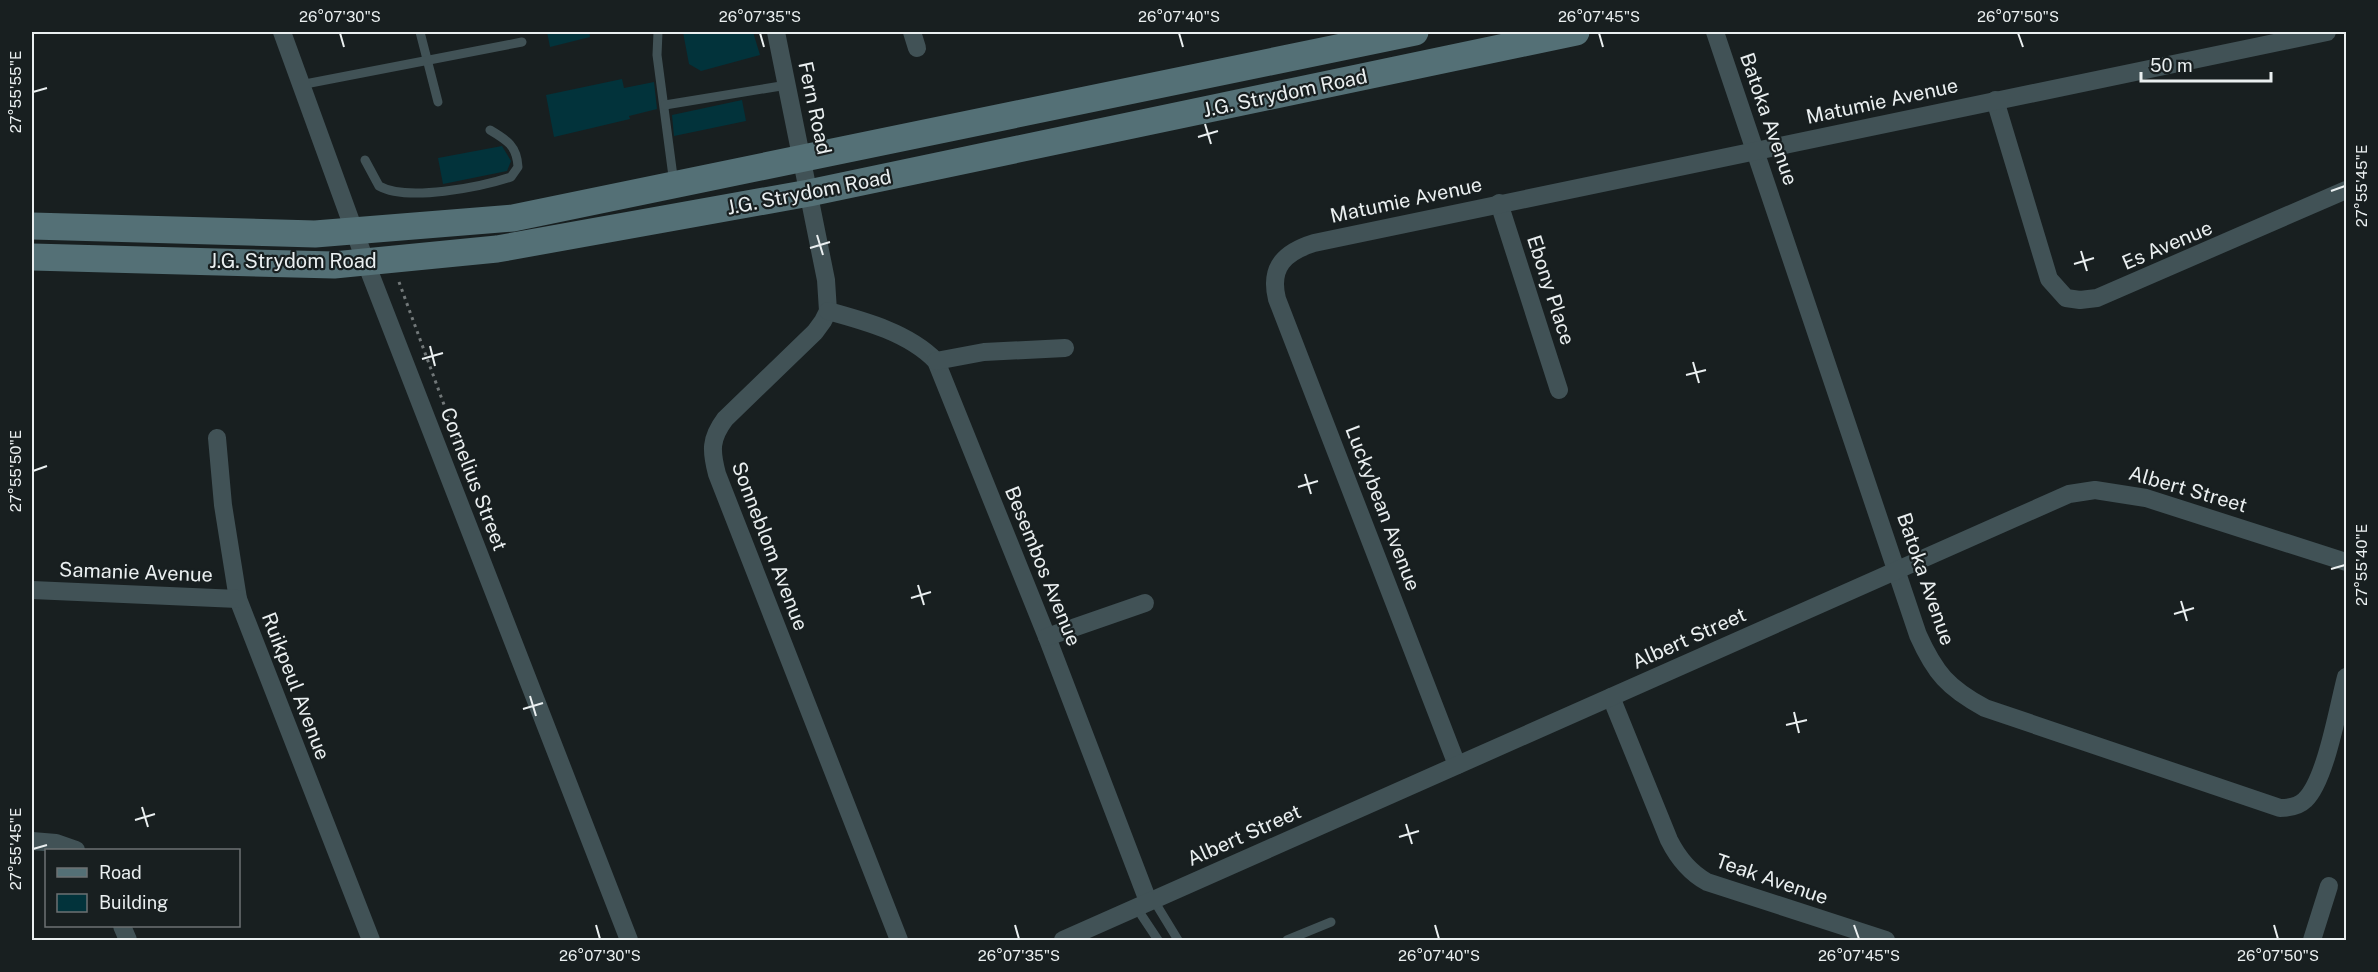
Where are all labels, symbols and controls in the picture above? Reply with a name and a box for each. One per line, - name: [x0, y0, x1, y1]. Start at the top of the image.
- text: 26°07'30"S: [299, 8, 381, 25]
- text: 26°07'35"S: [719, 8, 801, 25]
- text: 26°07'40"S: [1138, 8, 1220, 25]
- text: 26°07'45"S: [1558, 8, 1640, 25]
- text: 26°07'50"S: [1977, 8, 2059, 25]
- scale bar: [2141, 45, 2272, 83]
- street label: Batoka Avenue: [1735, 50, 1803, 188]
- text: 27°55'55"E: [7, 51, 24, 133]
- text: 50 m: [2150, 55, 2193, 76]
- street label: Fern Road: [793, 59, 837, 157]
- street label: J.G. Strydom Road: [1201, 64, 1369, 122]
- street label: Matumie Avenue: [1804, 73, 1960, 129]
- text: 27°55'45"E: [2353, 145, 2370, 227]
- street label: J.G. Strydom Road: [725, 164, 893, 220]
- street label: Matumie Avenue: [1328, 172, 1484, 228]
- street label: Es Avenue: [2118, 215, 2216, 275]
- street label: Ebony Place: [1522, 232, 1580, 348]
- street label: J.G. Strydom Road: [209, 249, 377, 273]
- street label: Cornelius Street: [436, 404, 512, 554]
- street label: Luckybean Avenue: [1340, 422, 1426, 594]
- text: 27°55'50"E: [7, 430, 24, 512]
- street label: Sonneblom Avenue: [727, 458, 813, 634]
- street label: Albert Street: [2126, 461, 2250, 517]
- street label: Besembos Avenue: [1000, 483, 1086, 649]
- street label: Batoka Avenue: [1892, 510, 1960, 648]
- text: 27°55'40"E: [2353, 524, 2370, 606]
- street label: Samanie Avenue: [59, 557, 213, 587]
- street label: Albert Street: [1628, 602, 1750, 674]
- street label: Ruikpeul Avenue: [257, 609, 335, 763]
- street label: Albert Street: [1183, 799, 1305, 871]
- text: 27°55'45"E: [7, 808, 24, 890]
- legend: [45, 849, 240, 927]
- street label: Teak Avenue: [1713, 849, 1831, 909]
- text: Road: [99, 862, 142, 883]
- text: Building: [99, 892, 168, 913]
- text: 26°07'30"S: [559, 947, 641, 964]
- text: 26°07'35"S: [978, 947, 1060, 964]
- text: 26°07'40"S: [1398, 947, 1480, 964]
- text: 26°07'45"S: [1818, 947, 1900, 964]
- text: 26°07'50"S: [2237, 947, 2319, 964]

